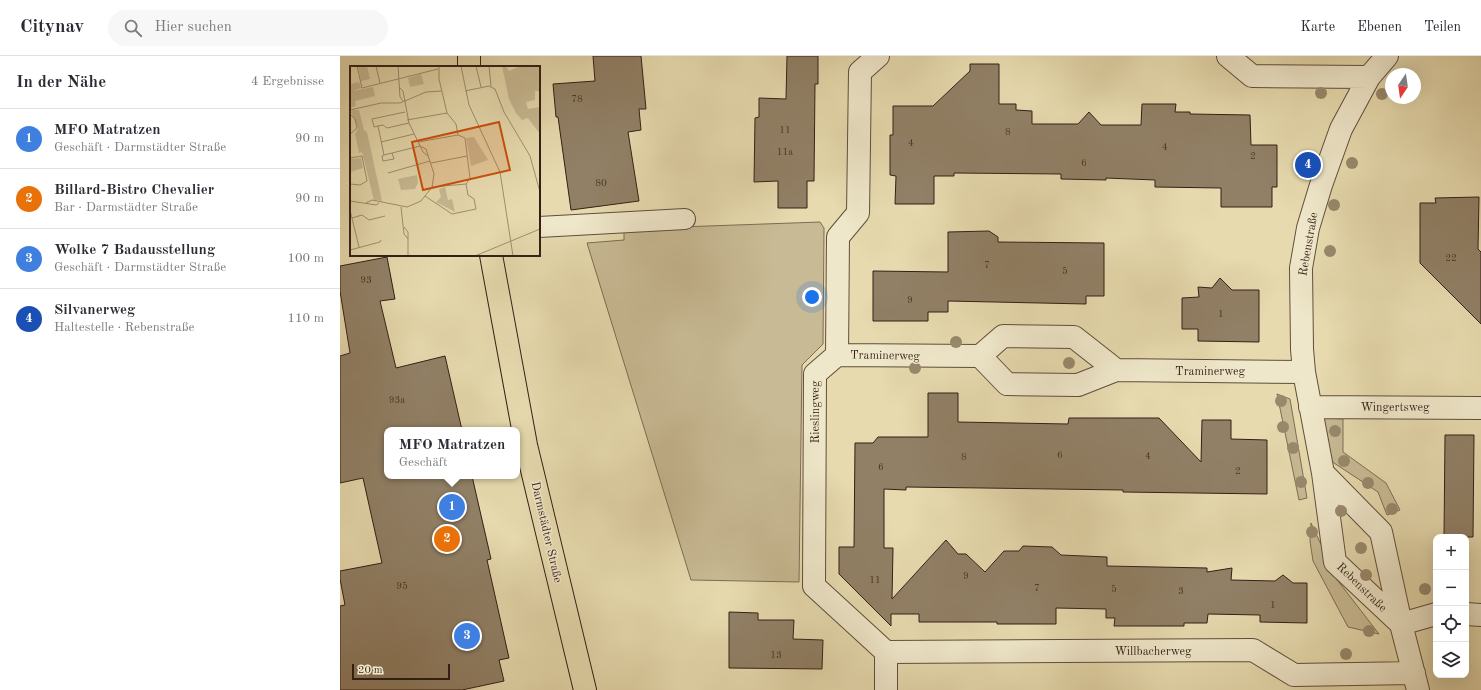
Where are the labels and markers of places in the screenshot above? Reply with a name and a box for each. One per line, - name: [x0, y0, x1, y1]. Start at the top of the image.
- pin: 4: [1295, 150, 1321, 180]
- pin: 1: [439, 492, 465, 522]
- pin: 2: [434, 524, 460, 554]
- pin: 3: [454, 621, 480, 651]

